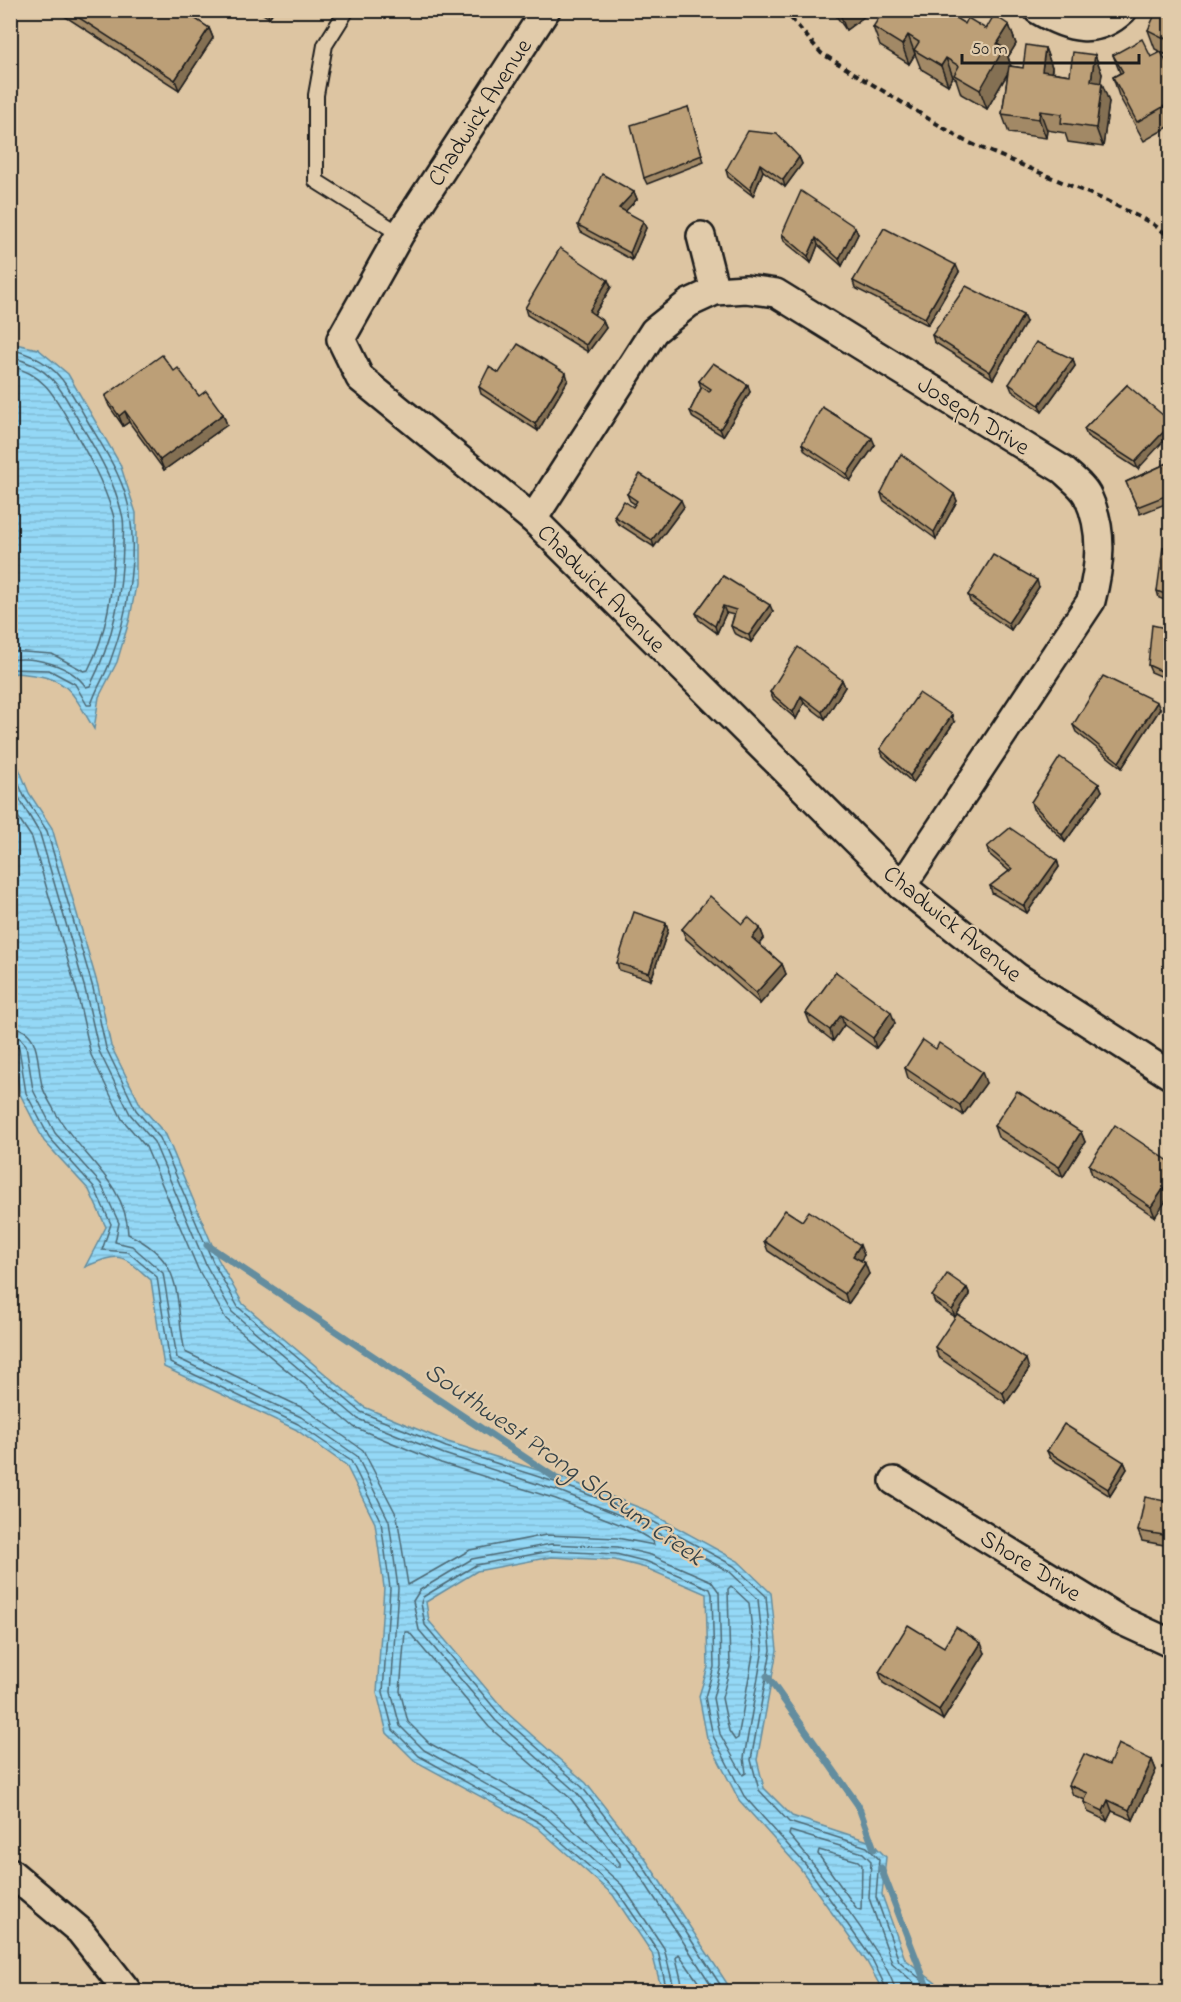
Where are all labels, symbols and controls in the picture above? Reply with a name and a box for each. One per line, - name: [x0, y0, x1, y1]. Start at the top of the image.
- scale bar: [962, 27, 1139, 65]
- street label: Chadwick Avenue: [420, 32, 542, 194]
- text: 50 m: [971, 37, 1008, 63]
- street label: Joseph Drive: [910, 369, 1036, 466]
- street label: Chadwick Avenue: [528, 517, 673, 662]
- street label: Chadwick Avenue: [874, 858, 1029, 992]
- water label: Southwest Prong Slocum Creek: [416, 1354, 712, 1578]
- street label: Shore Drive: [972, 1522, 1087, 1612]

